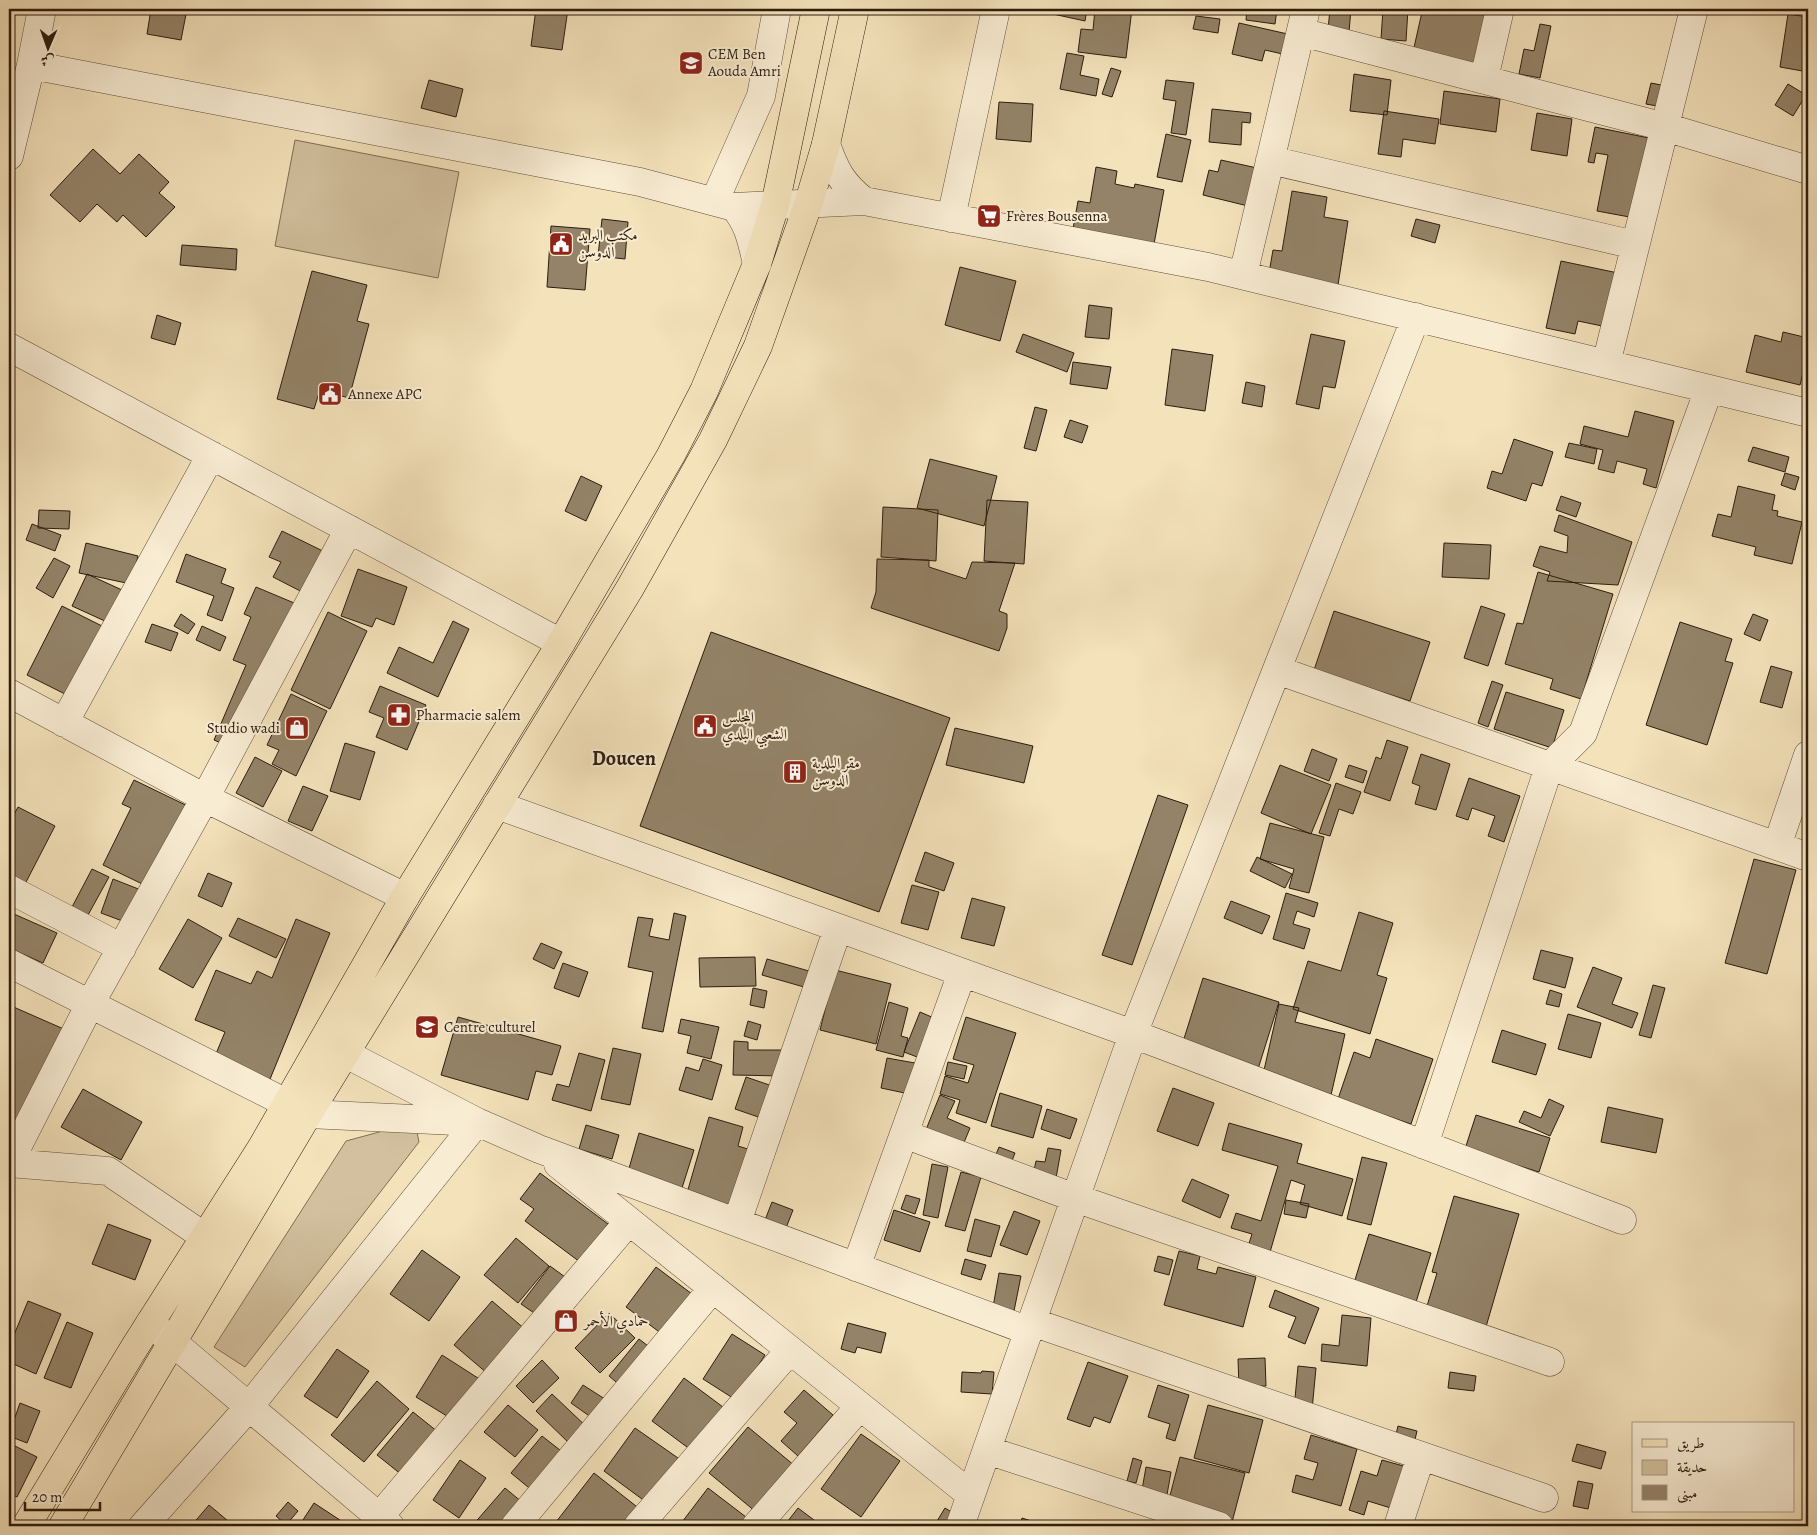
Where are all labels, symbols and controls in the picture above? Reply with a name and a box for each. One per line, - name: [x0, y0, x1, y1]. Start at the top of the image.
- north arrow: [22, 22, 72, 72]
- place label: CEM Ben Aouda Amri: [707, 44, 781, 81]
- school or university icon: CEM Ben Aouda Amri: [678, 50, 704, 76]
- text: ش: [40, 51, 55, 70]
- supermarket icon: Frères Bousenna: [976, 203, 1002, 229]
- place label: Frères Bousenna: [1006, 206, 1108, 226]
- place label: مكتب البريد الدوسن: [578, 225, 638, 262]
- public building icon: مكتب البريد الدوسن: [548, 231, 574, 257]
- public building icon: Annexe APC: [317, 381, 343, 407]
- place label: Annexe APC: [347, 384, 422, 404]
- pharmacy icon: Pharmacie salem: [386, 702, 412, 728]
- place label: Pharmacie salem: [416, 705, 521, 725]
- place label: المجلس الشعبي البلدي: [722, 707, 787, 748]
- public building icon: المجلس الشعبي البلدي: [692, 713, 718, 739]
- shop icon: Studio wadi: [284, 715, 310, 741]
- place label: Studio wadi: [207, 718, 280, 738]
- district label: Doucen: [592, 745, 656, 772]
- place label: مقر البلدية الدوسن: [812, 753, 860, 790]
- building icon: مقر البلدية الدوسن: [782, 759, 808, 785]
- school or university icon: Centre culturel: [414, 1014, 440, 1040]
- place label: Centre culturel: [444, 1017, 536, 1037]
- shop icon: حمادي الأحمر: [553, 1308, 579, 1334]
- place label: حمادي الأحمر: [582, 1310, 649, 1333]
- legend: [1632, 1422, 1794, 1512]
- text: طريق: [1677, 1433, 1704, 1453]
- text: حديقة: [1677, 1457, 1707, 1477]
- scale bar: [25, 1480, 100, 1512]
- text: مبنى: [1677, 1483, 1697, 1504]
- text: 20 m: [32, 1487, 63, 1507]

